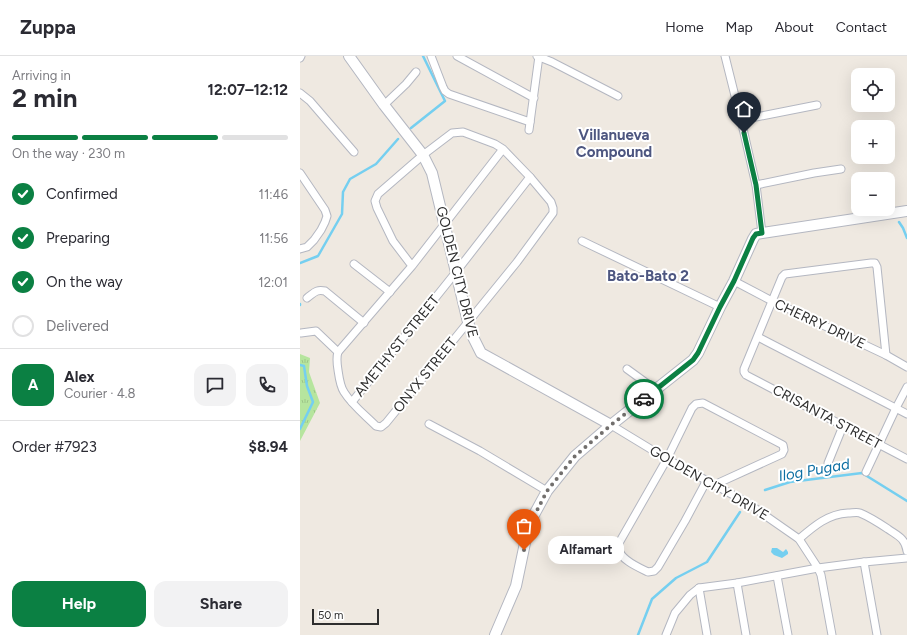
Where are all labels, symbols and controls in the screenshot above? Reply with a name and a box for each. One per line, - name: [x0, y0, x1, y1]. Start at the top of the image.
- text: Zuppa: [20, 16, 76, 39]
- text: Home: [665, 19, 704, 36]
- text: Map: [726, 19, 753, 36]
- text: About: [775, 19, 814, 36]
- text: Contact: [836, 19, 887, 36]
- text: Arriving in: [12, 68, 71, 83]
- map controls: [851, 68, 895, 216]
- button: locate: [851, 68, 895, 112]
- text: 12:07–12:12: [208, 81, 288, 99]
- text: 2 min: [12, 82, 78, 114]
- pin: [727, 92, 761, 133]
- icon: home: [733, 98, 755, 120]
- button: +: [851, 120, 895, 164]
- district label: Villanueva Compound: [576, 126, 652, 161]
- text: On the way · 230 m: [12, 146, 125, 161]
- button: −: [851, 172, 895, 216]
- icon: check: [12, 183, 34, 205]
- text: Confirmed: [46, 185, 118, 203]
- text: 11:46: [259, 187, 288, 202]
- street label: GOLDEN CITY DRIVE: [432, 205, 482, 339]
- icon: check: [12, 227, 34, 249]
- text: Preparing: [46, 229, 110, 247]
- text: 11:56: [259, 231, 288, 246]
- district label: Bato-Bato 2: [607, 267, 689, 285]
- icon: check: [12, 271, 34, 293]
- text: On the way: [46, 273, 123, 291]
- text: 12:01: [258, 275, 288, 290]
- street label: AMETHYST STREET: [351, 292, 443, 400]
- street label: CHERRY DRIVE: [772, 295, 868, 353]
- text: Delivered: [46, 317, 109, 335]
- street label: ONYX STREET: [390, 334, 461, 416]
- button: chat: [194, 364, 236, 406]
- button: phone: [246, 364, 288, 406]
- text: Alex: [64, 368, 94, 386]
- text: A: [28, 376, 38, 394]
- courier: [624, 379, 664, 419]
- street label: CRISANTA STREET: [770, 381, 884, 453]
- text: Courier · 4.8: [64, 386, 136, 401]
- icon: car: [633, 388, 655, 410]
- text: Order #7923: [12, 438, 97, 456]
- text: $8.94: [249, 438, 288, 456]
- street label: GOLDEN CITY DRIVE: [646, 442, 772, 524]
- water label: Ilog Pugad: [777, 455, 851, 485]
- pin: [507, 509, 541, 550]
- icon: bag: [513, 515, 535, 537]
- callout: Alfamart: [548, 536, 624, 564]
- text: Alfamart: [560, 542, 612, 557]
- button: Help: [12, 581, 146, 627]
- button: Share: [154, 581, 288, 627]
- scale bar: [312, 607, 379, 626]
- text: 50 m: [318, 609, 343, 622]

